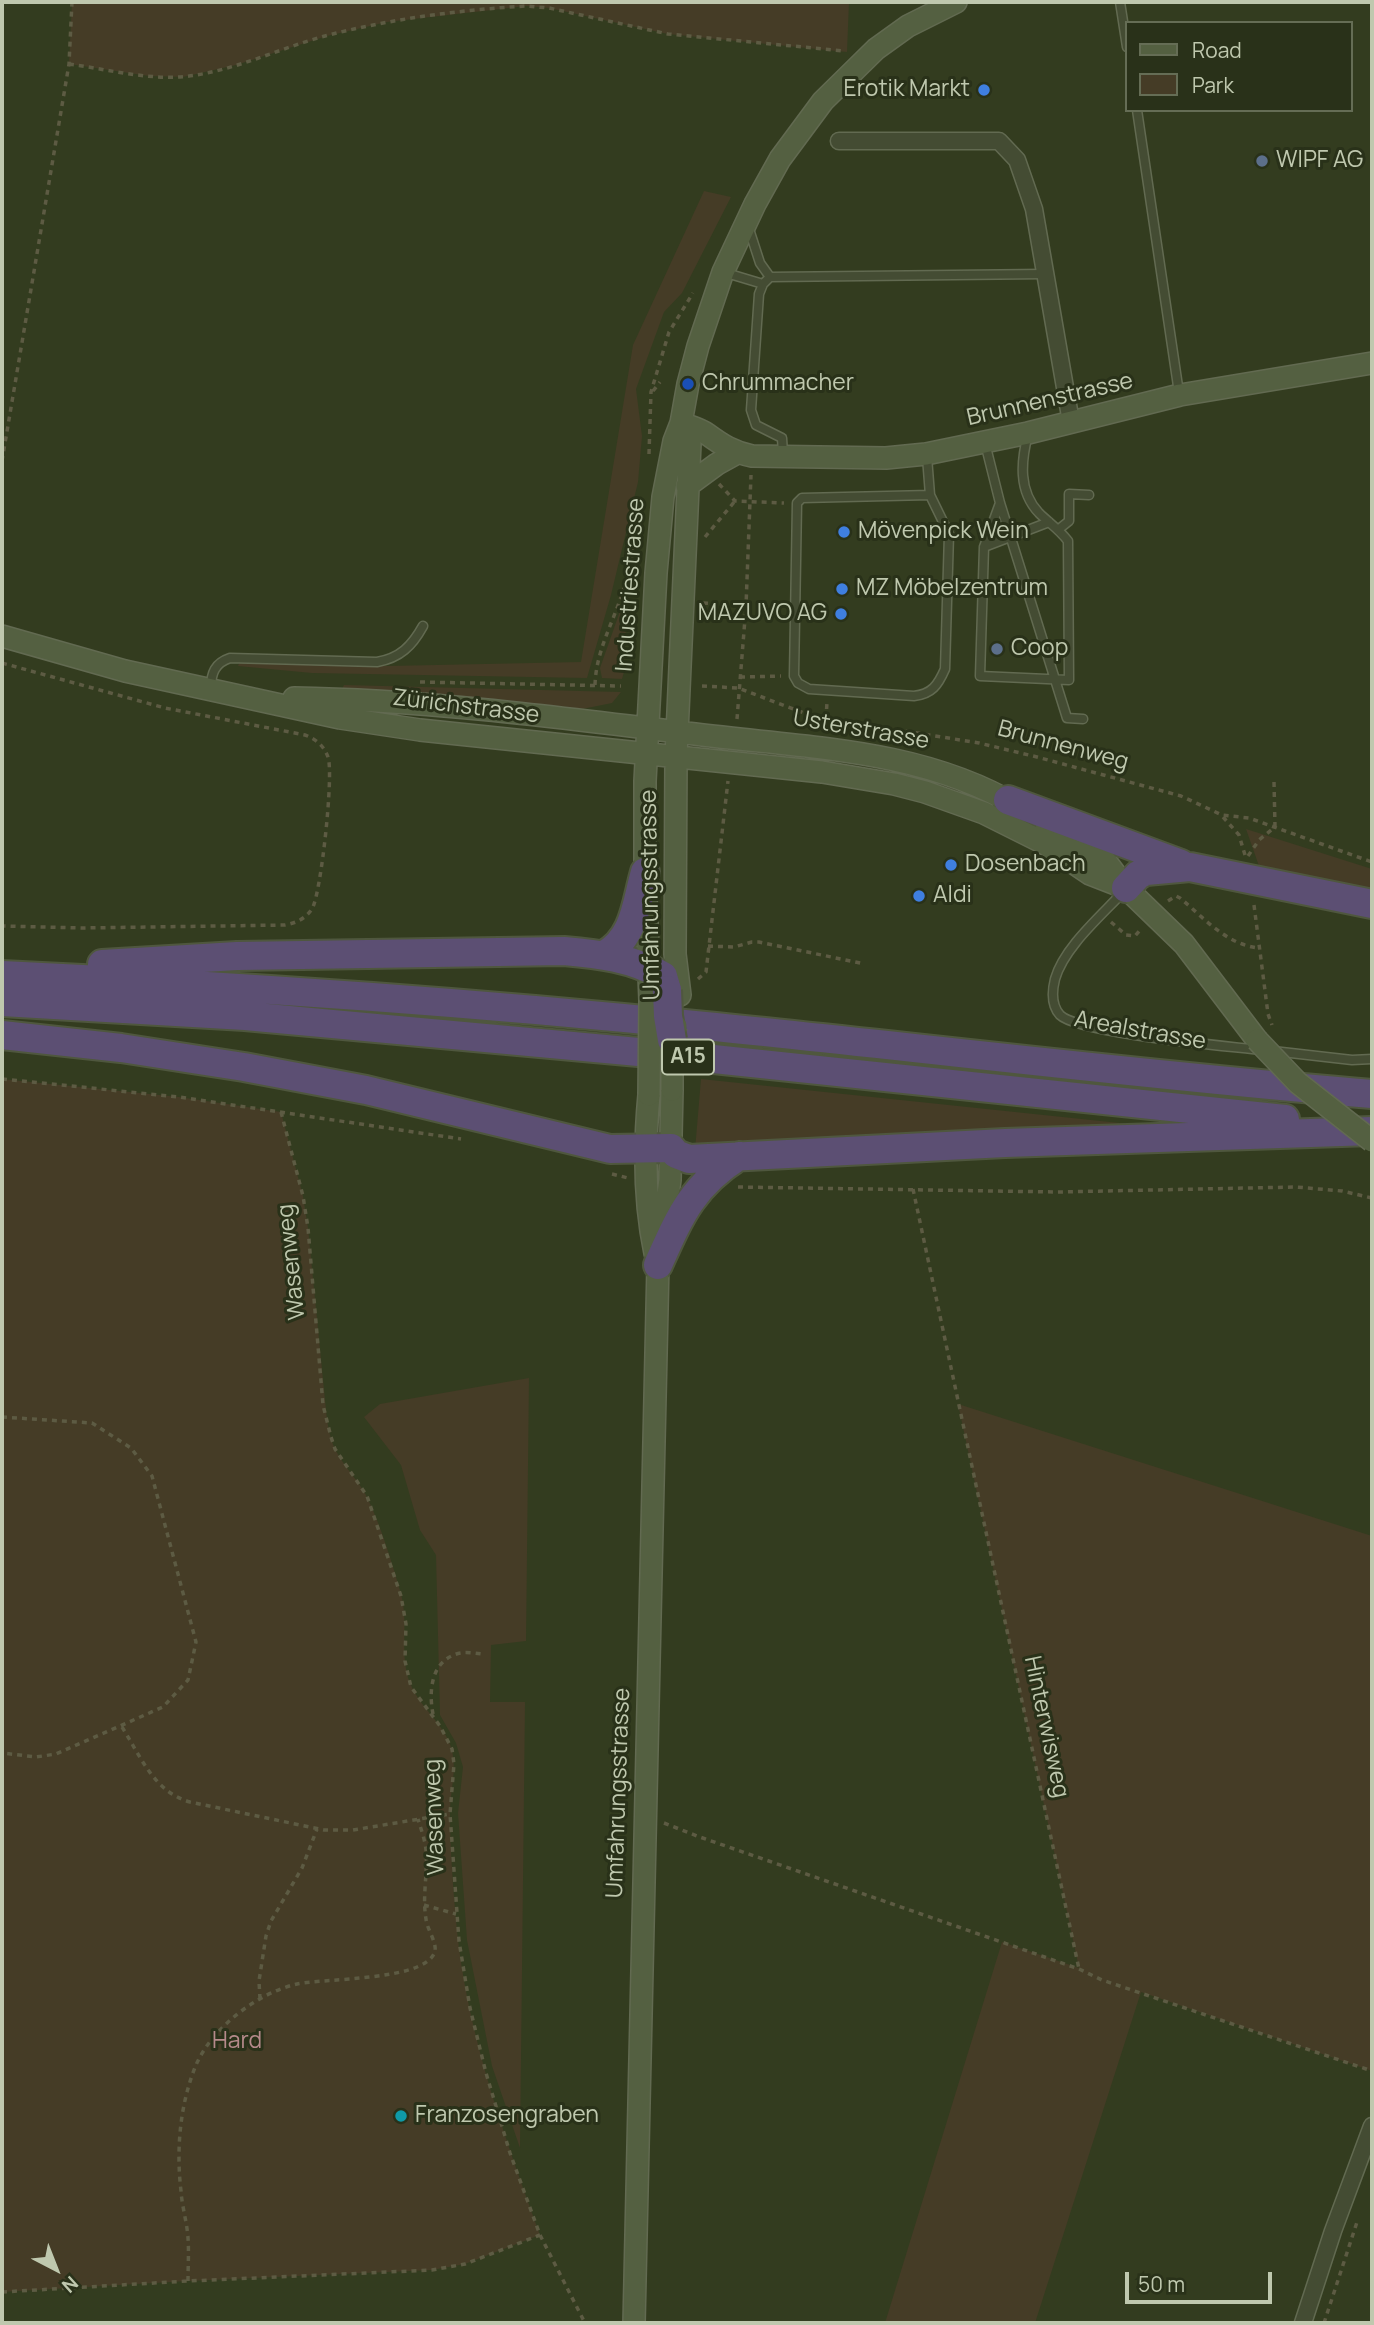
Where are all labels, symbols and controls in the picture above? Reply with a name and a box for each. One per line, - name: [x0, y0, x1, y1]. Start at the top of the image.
- legend: [1126, 21, 1353, 112]
- text: Road: [1192, 36, 1242, 64]
- text: Park: [1192, 71, 1234, 99]
- place label: Erotik Markt: [844, 76, 970, 104]
- marker: Erotik Markt: [976, 82, 992, 98]
- place label: WIPF AG: [1276, 147, 1363, 175]
- marker: WIPF AG: [1254, 153, 1270, 169]
- street label: Brunnenstrasse: [964, 367, 1136, 433]
- place label: Chrummacher: [702, 370, 854, 398]
- marker: Chrummacher: [680, 376, 696, 392]
- street label: Industriestrasse: [611, 497, 651, 673]
- place label: Mövenpick Wein: [858, 518, 1029, 546]
- marker: Mövenpick Wein: [836, 524, 852, 540]
- place label: MZ Möbelzentrum: [856, 575, 1048, 603]
- marker: MZ Möbelzentrum: [834, 581, 850, 597]
- place label: MAZUVO AG: [698, 600, 827, 628]
- marker: MAZUVO AG: [833, 606, 849, 622]
- place label: Coop: [1011, 635, 1068, 663]
- marker: Coop: [989, 641, 1005, 657]
- street label: Zürichstrasse: [391, 684, 541, 730]
- street label: Usterstrasse: [791, 704, 931, 756]
- street label: Brunnenweg: [995, 715, 1131, 777]
- street label: Umfahrungsstrasse: [635, 789, 667, 1001]
- place label: Dosenbach: [965, 851, 1086, 879]
- marker: Dosenbach: [943, 857, 959, 873]
- place label: Aldi: [933, 882, 972, 910]
- marker: Aldi: [911, 888, 927, 904]
- street label: Arealstrasse: [1072, 1006, 1208, 1056]
- road number: A15: [662, 1040, 714, 1074]
- street label: Wasenweg: [272, 1203, 312, 1321]
- street label: Hinterwisweg: [1018, 1654, 1074, 1800]
- street label: Umfahrungsstrasse: [602, 1687, 636, 1899]
- street label: Wasenweg: [419, 1758, 451, 1876]
- park label: Hard: [212, 2028, 262, 2056]
- place label: Franzosengraben: [415, 2102, 599, 2130]
- marker: Franzosengraben: [393, 2108, 409, 2124]
- north arrow: [21, 2234, 91, 2304]
- scale bar: [1129, 2258, 1276, 2302]
- text: N: [56, 2270, 84, 2299]
- text: 50 m: [1138, 2270, 1185, 2298]

